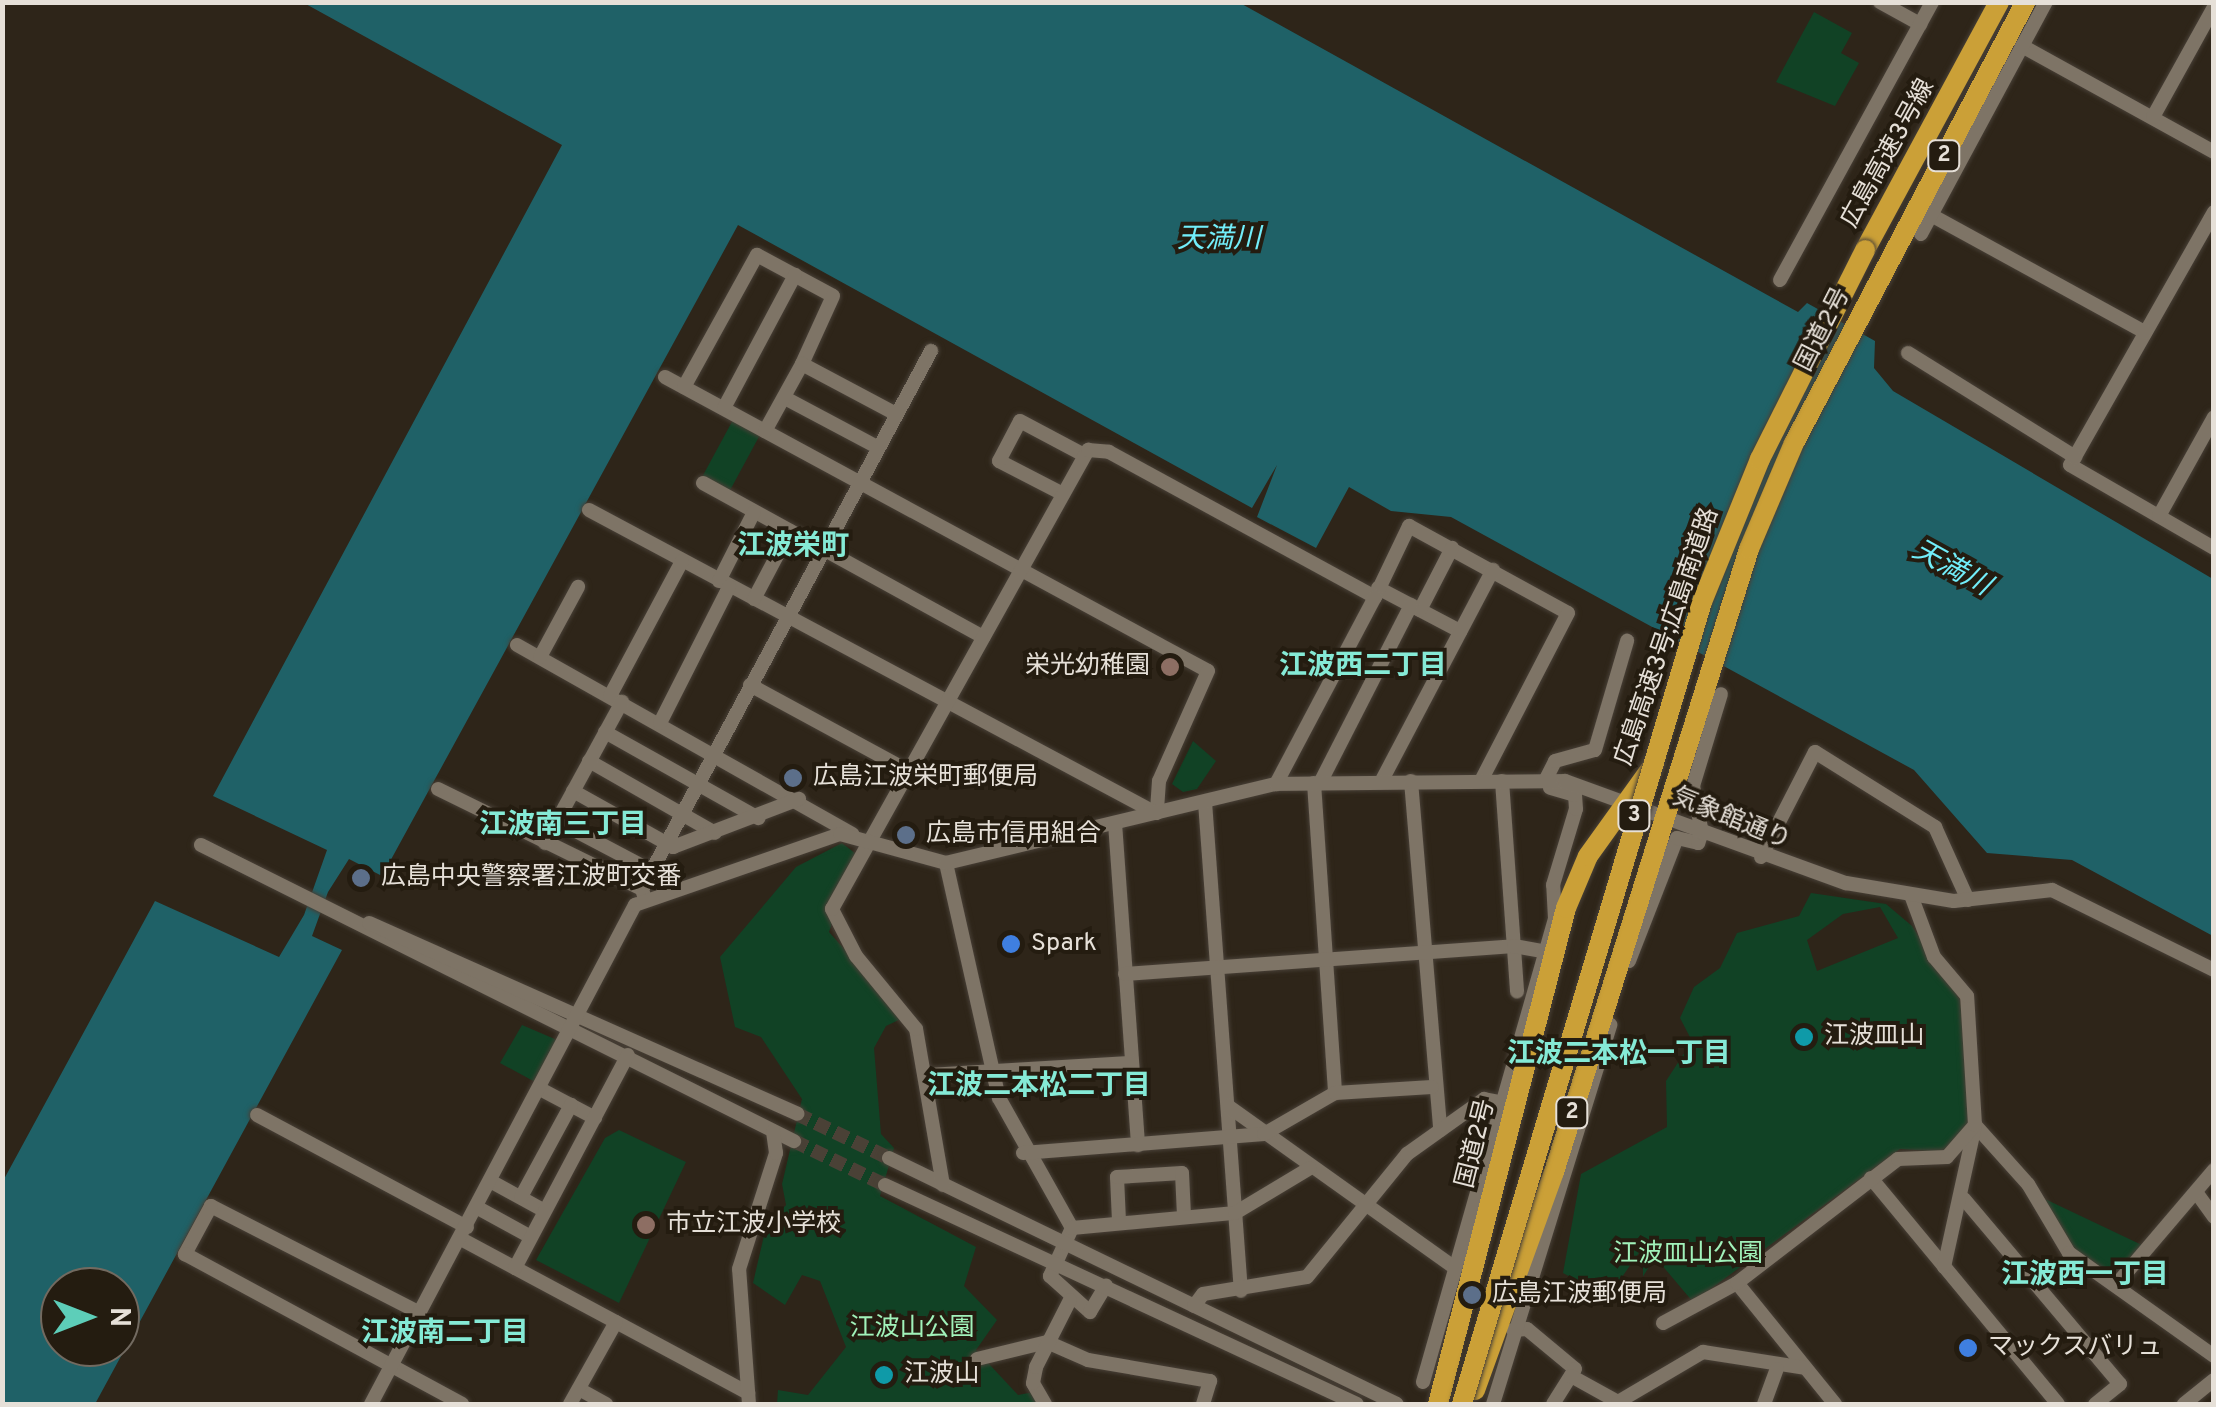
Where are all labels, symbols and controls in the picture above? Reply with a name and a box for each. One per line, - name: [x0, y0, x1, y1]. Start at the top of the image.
- street label: 広島高速3号線: [1836, 75, 1942, 233]
- road number: 2: [1926, 139, 1962, 173]
- water label: 天満川: [1177, 223, 1261, 257]
- street label: 国道2号: [1790, 283, 1858, 377]
- street label: 広島高速3号;広島南道路: [1610, 504, 1726, 770]
- district label: 江波栄町: [737, 530, 849, 564]
- water label: 天満川: [1906, 534, 1996, 604]
- district label: 江波西二丁目: [1279, 650, 1447, 684]
- place label: 栄光幼稚園: [1025, 652, 1150, 682]
- marker: 栄光幼稚園: [1159, 656, 1181, 678]
- place label: 広島江波栄町郵便局: [813, 763, 1038, 793]
- marker: 広島江波栄町郵便局: [782, 767, 804, 789]
- street label: 気象館通り: [1667, 783, 1795, 857]
- road number: 3: [1616, 799, 1652, 833]
- district label: 江波南三丁目: [479, 809, 647, 843]
- place label: 広島市信用組合: [926, 820, 1101, 850]
- marker: 広島市信用組合: [895, 824, 917, 846]
- place label: 広島中央警察署江波町交番: [381, 863, 681, 893]
- marker: 広島中央警察署江波町交番: [350, 867, 372, 889]
- place label: Spark: [1031, 929, 1097, 959]
- marker: Spark: [1000, 933, 1022, 955]
- place label: 江波皿山: [1824, 1022, 1924, 1052]
- marker: 江波皿山: [1793, 1026, 1815, 1048]
- district label: 江波二本松一丁目: [1507, 1038, 1731, 1072]
- district label: 江波二本松二丁目: [927, 1070, 1151, 1104]
- road number: 2: [1554, 1096, 1590, 1130]
- street label: 国道2号: [1452, 1097, 1502, 1191]
- place label: 市立江波小学校: [666, 1210, 841, 1240]
- marker: 市立江波小学校: [635, 1214, 657, 1236]
- park label: 江波皿山公園: [1613, 1240, 1763, 1270]
- district label: 江波西一丁目: [2001, 1259, 2169, 1293]
- north arrow: [40, 1267, 140, 1367]
- place label: 広島江波郵便局: [1492, 1280, 1667, 1310]
- marker: 広島江波郵便局: [1461, 1284, 1483, 1306]
- text: N: [100, 1307, 136, 1327]
- park label: 江波山公園: [850, 1314, 974, 1344]
- district label: 江波南二丁目: [361, 1317, 529, 1351]
- place label: マックスバリュ: [1988, 1333, 2163, 1363]
- marker: マックスバリュ: [1957, 1337, 1979, 1359]
- place label: 江波山: [904, 1360, 979, 1390]
- marker: 江波山: [873, 1364, 895, 1386]

